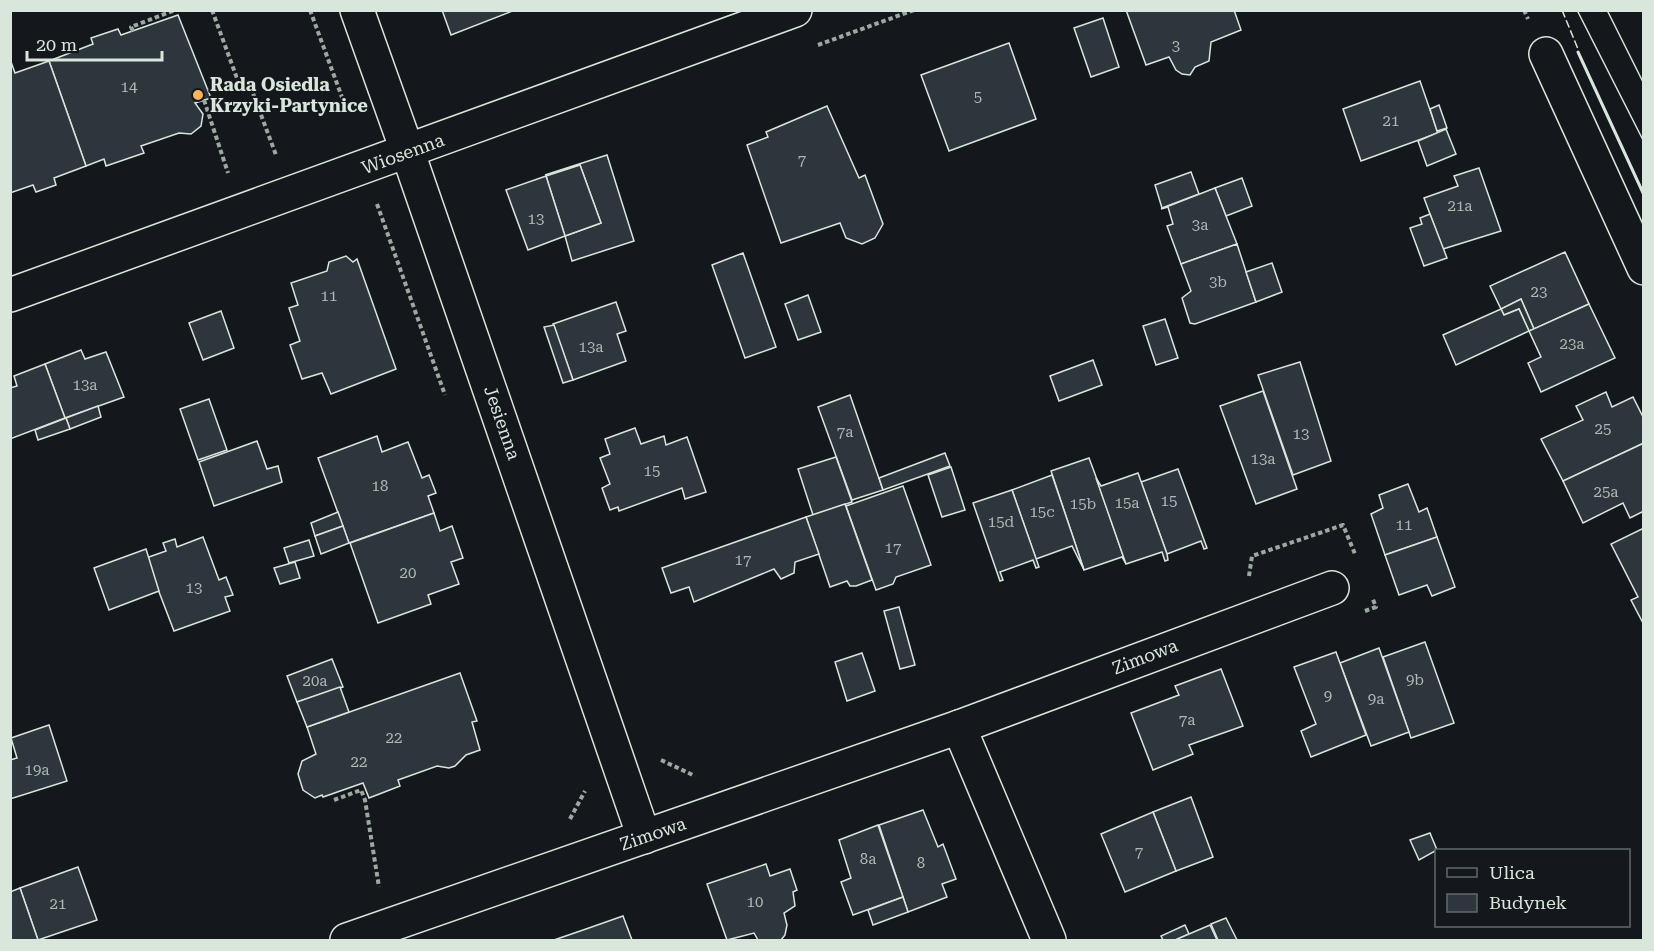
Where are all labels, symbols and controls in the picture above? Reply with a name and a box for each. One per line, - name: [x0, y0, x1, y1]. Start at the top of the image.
- scale bar: [27, 24, 162, 62]
- text: 20 m: [36, 34, 77, 55]
- house number: 3: [1172, 37, 1180, 55]
- place label: Rada Osiedla Krzyki-Partynice: [210, 74, 368, 116]
- house number: 14: [121, 78, 138, 96]
- marker: Rada Osiedla Krzyki-Partynice: [191, 88, 205, 102]
- house number: 5: [974, 88, 982, 106]
- house number: 21: [1383, 112, 1399, 130]
- street label: Wiosenna: [359, 129, 447, 178]
- house number: 7: [798, 151, 806, 169]
- house number: 21a: [1448, 197, 1472, 215]
- house number: 13: [528, 210, 544, 228]
- house number: 3a: [1192, 216, 1208, 234]
- house number: 3b: [1209, 273, 1227, 291]
- house number: 23: [1531, 283, 1547, 301]
- house number: 11: [321, 287, 337, 305]
- house number: 23a: [1560, 335, 1584, 353]
- house number: 13a: [579, 338, 603, 356]
- house number: 13a: [73, 376, 97, 394]
- street label: Jesienna: [480, 383, 525, 463]
- house number: 25: [1595, 420, 1611, 438]
- house number: 7a: [837, 423, 853, 441]
- house number: 13: [1293, 425, 1309, 443]
- house number: 13a: [1251, 450, 1275, 468]
- house number: 15: [644, 462, 660, 480]
- house number: 18: [372, 477, 388, 495]
- house number: 25a: [1594, 483, 1618, 501]
- house number: 15: [1161, 492, 1177, 510]
- house number: 15a: [1115, 494, 1139, 512]
- house number: 15b: [1070, 495, 1096, 513]
- house number: 15c: [1029, 503, 1055, 521]
- house number: 15d: [988, 513, 1015, 531]
- house number: 11: [1396, 516, 1412, 534]
- house number: 17: [885, 539, 901, 557]
- house number: 17: [735, 551, 751, 569]
- house number: 20: [400, 564, 416, 582]
- house number: 13: [186, 579, 202, 597]
- street label: Zimowa: [1109, 634, 1181, 679]
- house number: 9b: [1406, 671, 1424, 689]
- house number: 20a: [303, 672, 327, 690]
- house number: 9: [1324, 687, 1332, 705]
- house number: 9a: [1368, 690, 1384, 708]
- house number: 7a: [1179, 711, 1195, 729]
- house number: 22: [386, 729, 402, 747]
- house number: 22: [351, 753, 367, 771]
- house number: 19a: [25, 761, 49, 779]
- street label: Zimowa: [617, 812, 689, 855]
- house number: 7: [1135, 843, 1143, 861]
- legend: [1435, 849, 1630, 927]
- house number: 8a: [860, 850, 876, 868]
- house number: 8: [917, 854, 925, 872]
- text: Ulica: [1489, 862, 1535, 883]
- text: Budynek: [1489, 892, 1567, 913]
- house number: 10: [747, 893, 763, 911]
- house number: 21: [50, 895, 66, 913]

